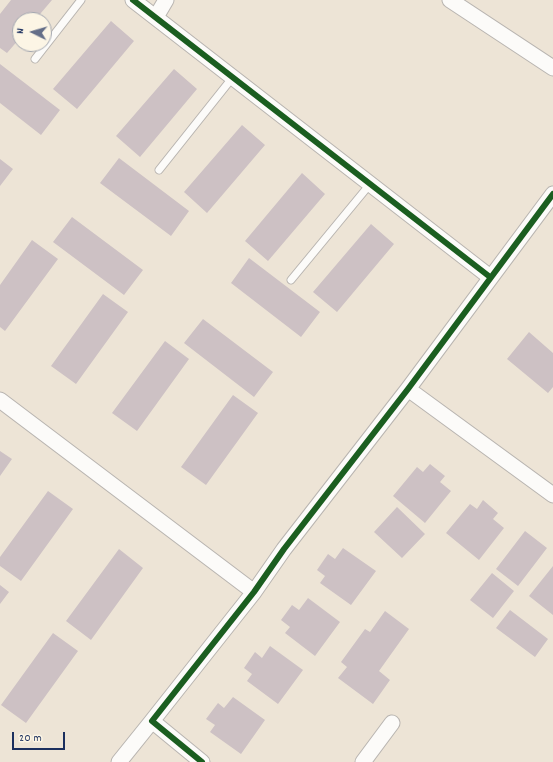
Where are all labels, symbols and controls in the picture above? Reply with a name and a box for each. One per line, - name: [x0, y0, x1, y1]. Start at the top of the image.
- north arrow: [12, 12, 52, 52]
- text: N: [13, 28, 29, 34]
- scale bar: [14, 724, 67, 750]
- text: 20 m: [19, 730, 42, 747]

